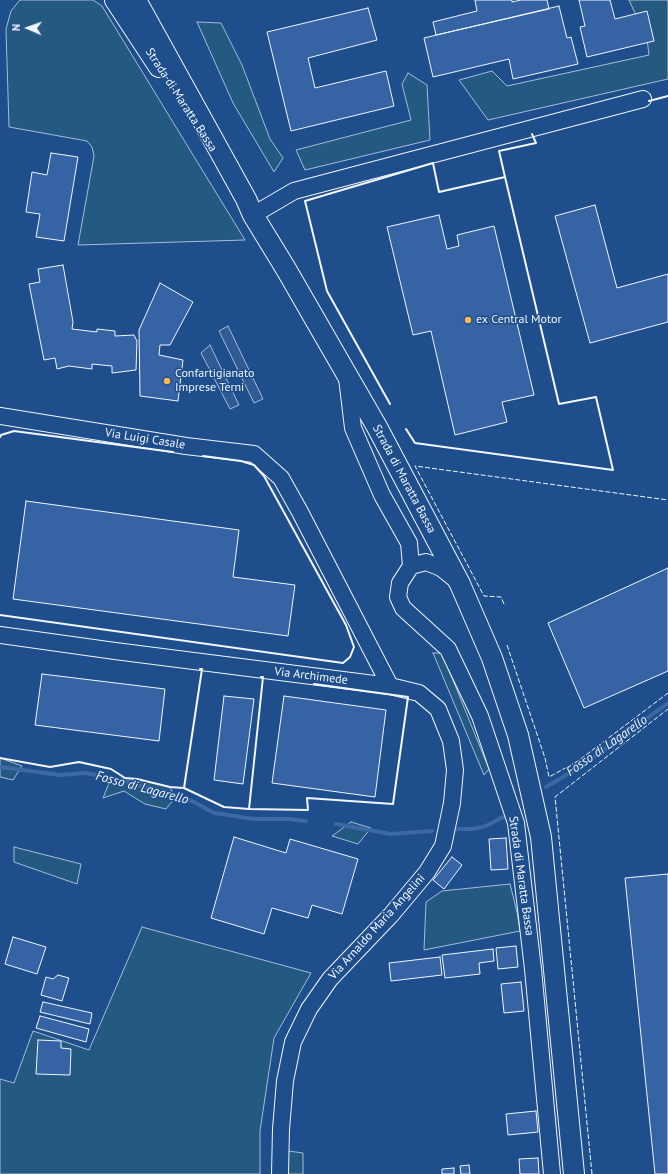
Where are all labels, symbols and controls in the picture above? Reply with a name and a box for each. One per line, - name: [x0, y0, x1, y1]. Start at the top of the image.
- north arrow: [8, 8, 48, 48]
- text: N: [9, 24, 23, 31]
- street label: Strada di Maratta Bassa: [142, 45, 220, 155]
- place label: ex Central Motor: [476, 313, 561, 327]
- marker: ex Central Motor: [463, 315, 473, 325]
- place label: Confartigianato Imprese Terni: [175, 367, 254, 395]
- marker: Confartigianato Imprese Terni: [162, 376, 172, 386]
- street label: Strada di Maratta Bassa: [369, 422, 439, 536]
- street label: Via Luigi Casale: [104, 426, 186, 452]
- street label: Via Archimede: [273, 664, 349, 688]
- water label: Fosso di Lagarello: [563, 712, 651, 780]
- water label: Fosso di Lagarello: [94, 768, 190, 808]
- street label: Strada di Maratta Bassa: [505, 815, 537, 937]
- street label: Via Arnaldo Maria Angelini: [326, 871, 428, 983]

